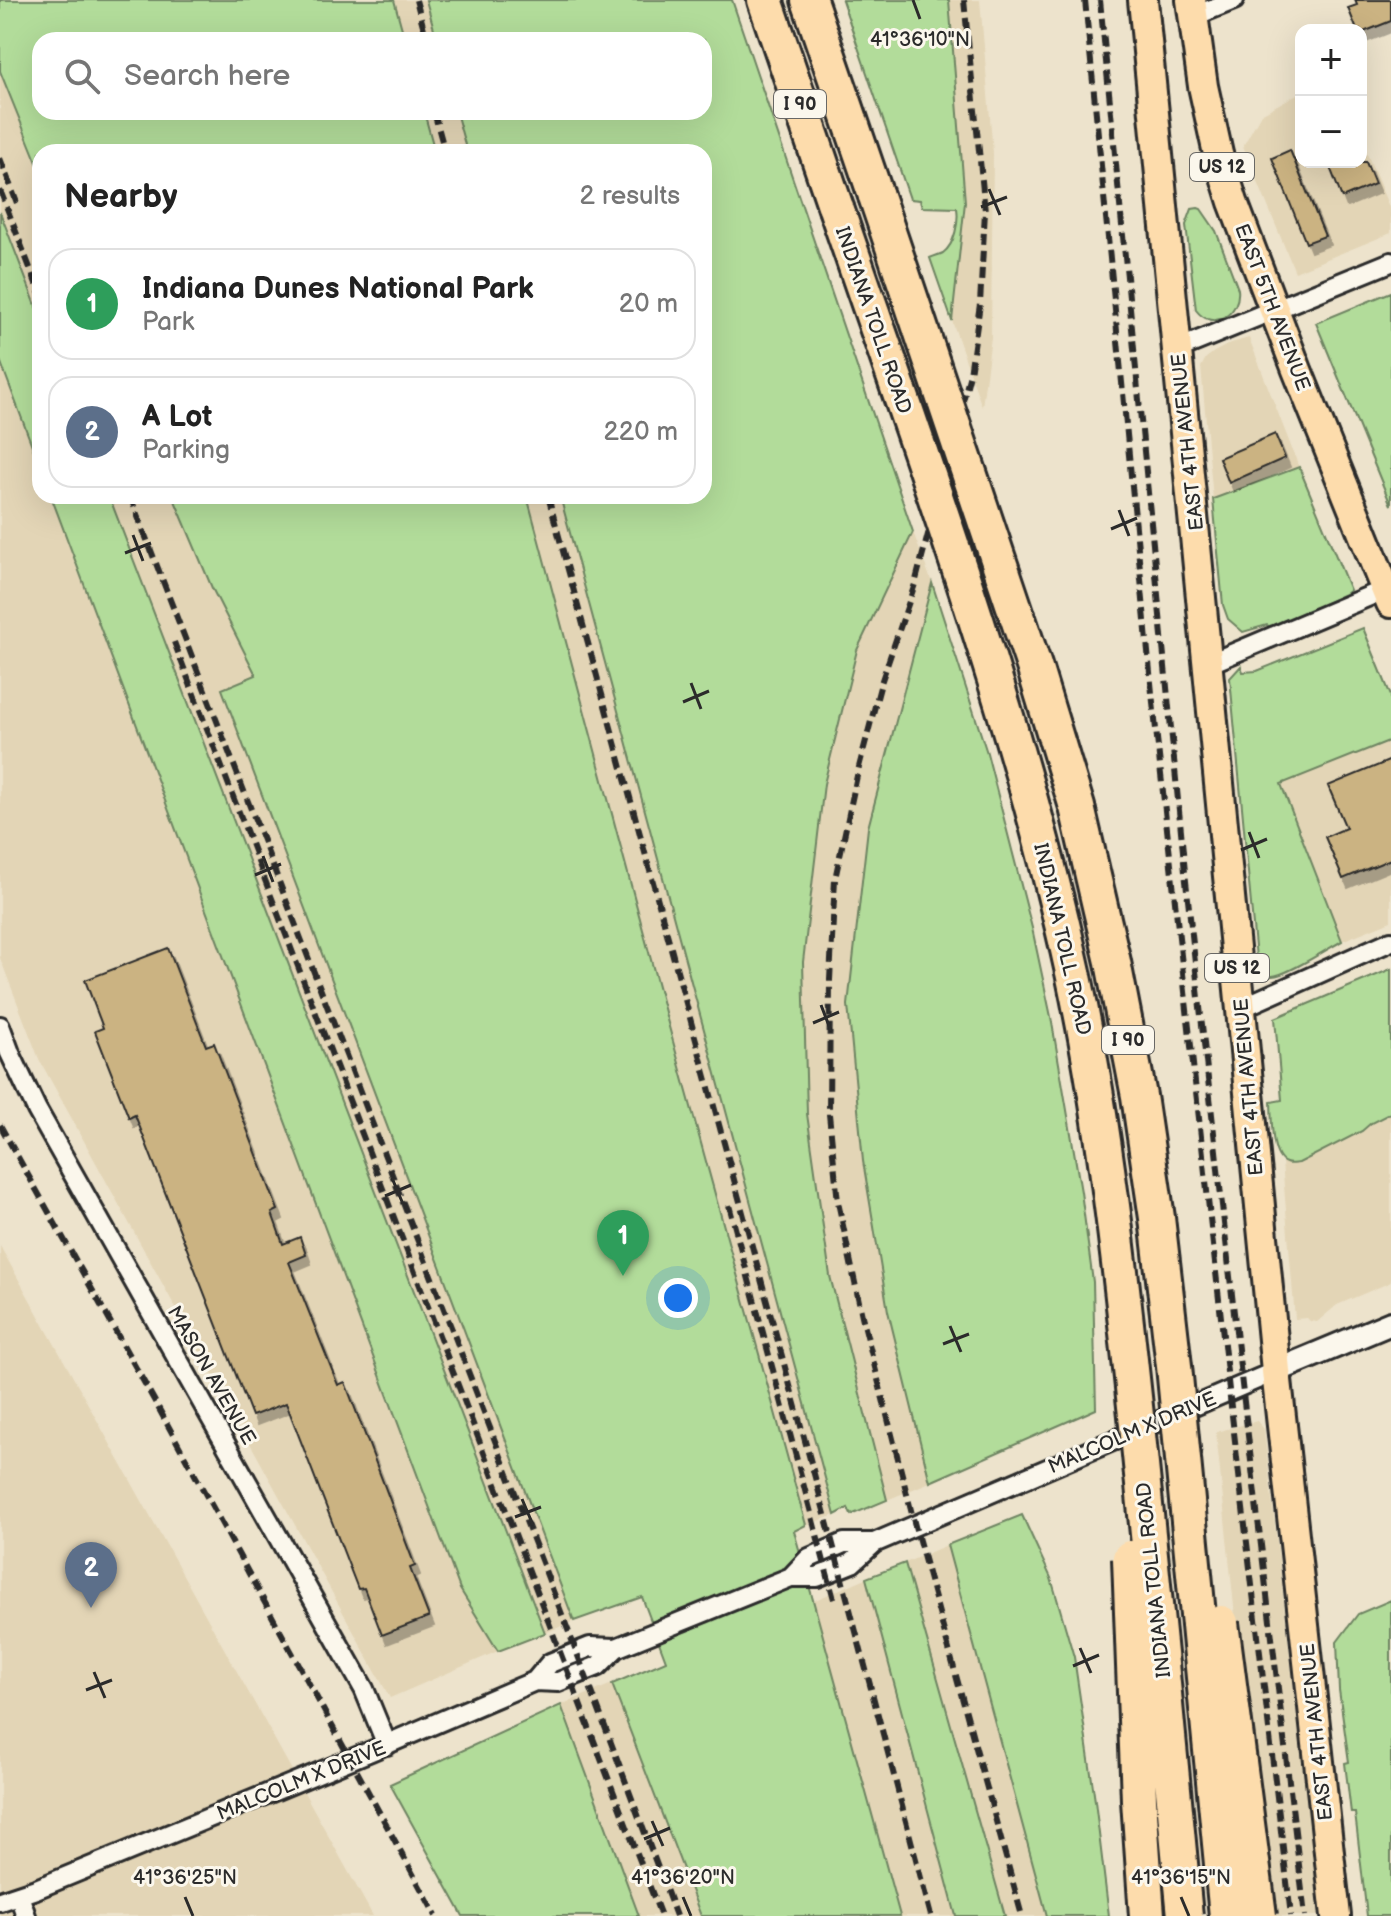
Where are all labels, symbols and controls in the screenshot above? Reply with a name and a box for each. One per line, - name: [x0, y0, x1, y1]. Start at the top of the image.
- map controls: [1295, 24, 1367, 168]
- button: +: [1295, 24, 1367, 96]
- text: 41°36'10"N: [870, 28, 970, 52]
- search box: [32, 32, 712, 120]
- icon: search: [60, 54, 104, 98]
- text: Search here: [124, 58, 290, 94]
- road number: I 90: [774, 90, 826, 118]
- button: −: [1295, 96, 1367, 168]
- road number: US 12: [1190, 153, 1254, 181]
- text: Nearby: [64, 176, 178, 217]
- text: 2 results: [580, 181, 680, 212]
- street label: EAST 5TH AVENUE: [1229, 220, 1315, 394]
- street label: INDIANA TOLL ROAD: [830, 224, 916, 417]
- text: Indiana Dunes National Park: [142, 271, 534, 307]
- text: 1: [87, 289, 97, 320]
- text: 20 m: [619, 289, 678, 320]
- text: Park: [142, 307, 194, 338]
- street label: EAST 4TH AVENUE: [1167, 352, 1209, 532]
- text: A Lot: [142, 399, 212, 435]
- text: 2: [84, 417, 100, 448]
- text: 220 m: [604, 417, 678, 448]
- text: Parking: [142, 435, 230, 466]
- street label: INDIANA TOLL ROAD: [1028, 841, 1096, 1038]
- road number: US 12: [1205, 954, 1269, 982]
- street label: EAST 4TH AVENUE: [1229, 997, 1269, 1176]
- road number: I 90: [1102, 1026, 1154, 1054]
- pin: 1: [597, 1210, 649, 1276]
- your location: [658, 1278, 698, 1318]
- street label: MASON AVENUE: [162, 1302, 261, 1449]
- street label: MALCOLM X DRIVE: [1045, 1387, 1220, 1479]
- street label: INDIANA TOLL ROAD: [1132, 1481, 1176, 1679]
- pin: 2: [65, 1542, 117, 1608]
- street label: EAST 4TH AVENUE: [1296, 1642, 1338, 1822]
- street label: MALCOLM X DRIVE: [213, 1736, 389, 1826]
- text: 41°36'25"N: [133, 1866, 237, 1890]
- text: 41°36'20"N: [631, 1866, 735, 1890]
- text: 41°36'15"N: [1131, 1866, 1231, 1890]

